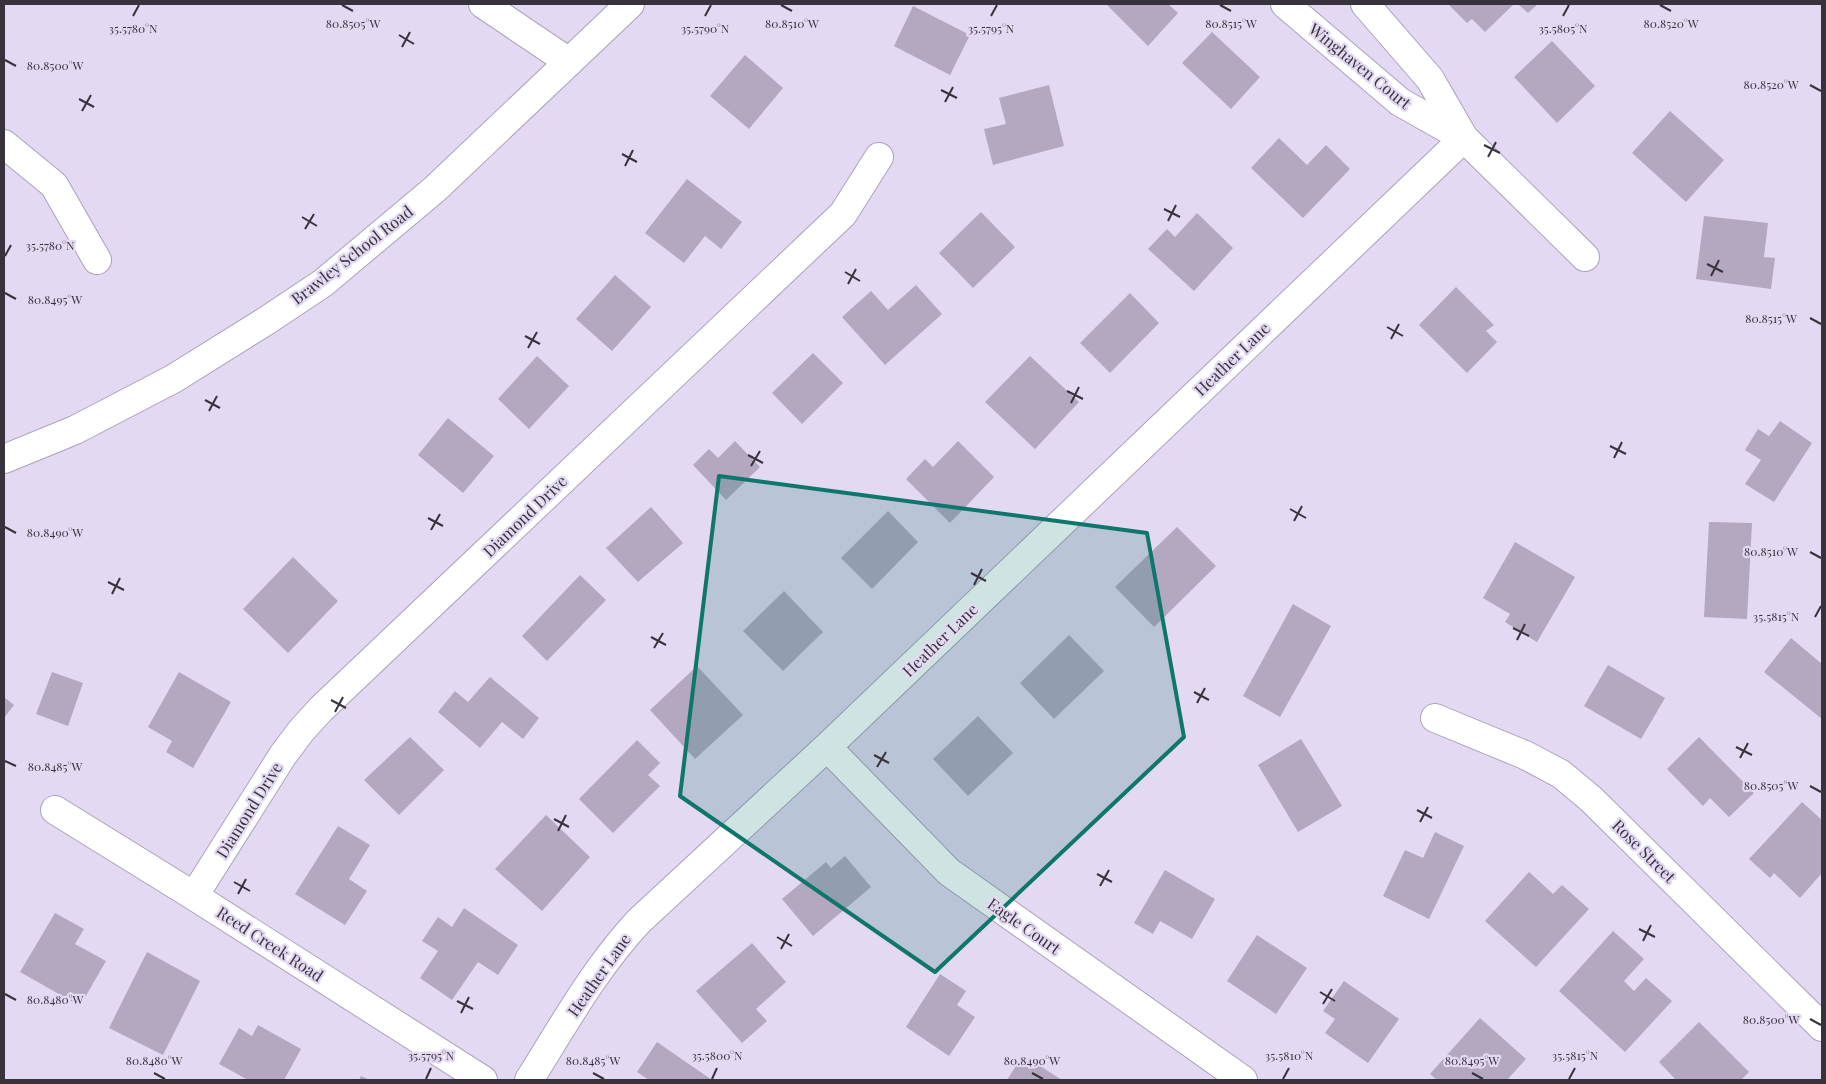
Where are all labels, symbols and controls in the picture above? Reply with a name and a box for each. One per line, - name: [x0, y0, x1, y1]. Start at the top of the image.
- text: 80.8505°W: [326, 15, 380, 31]
- text: 80.8510°W: [765, 15, 819, 31]
- text: 80.8515°W: [1205, 15, 1257, 31]
- text: 80.8520°W: [1643, 15, 1699, 31]
- street label: Winghaven Court: [1304, 17, 1416, 113]
- text: 35.5780°N: [109, 20, 158, 36]
- text: 35.5790°N: [681, 20, 730, 36]
- text: 35.5795°N: [968, 20, 1015, 36]
- text: 35.5805°N: [1538, 20, 1588, 36]
- text: 80.8500°W: [27, 57, 83, 73]
- text: 80.8520°W: [1743, 76, 1799, 92]
- street label: Brawley School Road: [287, 200, 417, 309]
- text: 35.5780°N: [26, 237, 75, 253]
- text: 80.8495°W: [28, 291, 82, 307]
- text: 80.8515°W: [1745, 310, 1797, 326]
- street label: Heather Lane: [1190, 317, 1274, 400]
- street label: Diamond Drive: [478, 470, 571, 561]
- text: 80.8490°W: [27, 524, 83, 540]
- text: 80.8510°W: [1744, 543, 1798, 559]
- street label: Heather Lane: [898, 598, 982, 681]
- text: 35.5815°N: [1753, 608, 1800, 624]
- text: 80.8485°W: [28, 758, 82, 774]
- street label: Diamond Drive: [211, 758, 286, 862]
- text: 80.8505°W: [1744, 777, 1798, 793]
- street label: Rose Street: [1608, 814, 1681, 887]
- street label: Eagle Court: [984, 893, 1065, 959]
- street label: Reed Creek Road: [213, 901, 328, 986]
- street label: Heather Lane: [562, 929, 635, 1020]
- text: 80.8480°W: [27, 991, 83, 1007]
- text: 80.8500°W: [1743, 1011, 1799, 1027]
- text: 35.5795°N: [408, 1047, 455, 1063]
- text: 35.5800°N: [691, 1047, 743, 1063]
- text: 35.5810°N: [1265, 1047, 1314, 1063]
- text: 35.5815°N: [1552, 1047, 1599, 1063]
- text: 80.8480°W: [126, 1052, 182, 1068]
- text: 80.8485°W: [566, 1052, 620, 1068]
- text: 80.8490°W: [1004, 1052, 1060, 1068]
- text: 80.8495°W: [1445, 1052, 1499, 1068]

